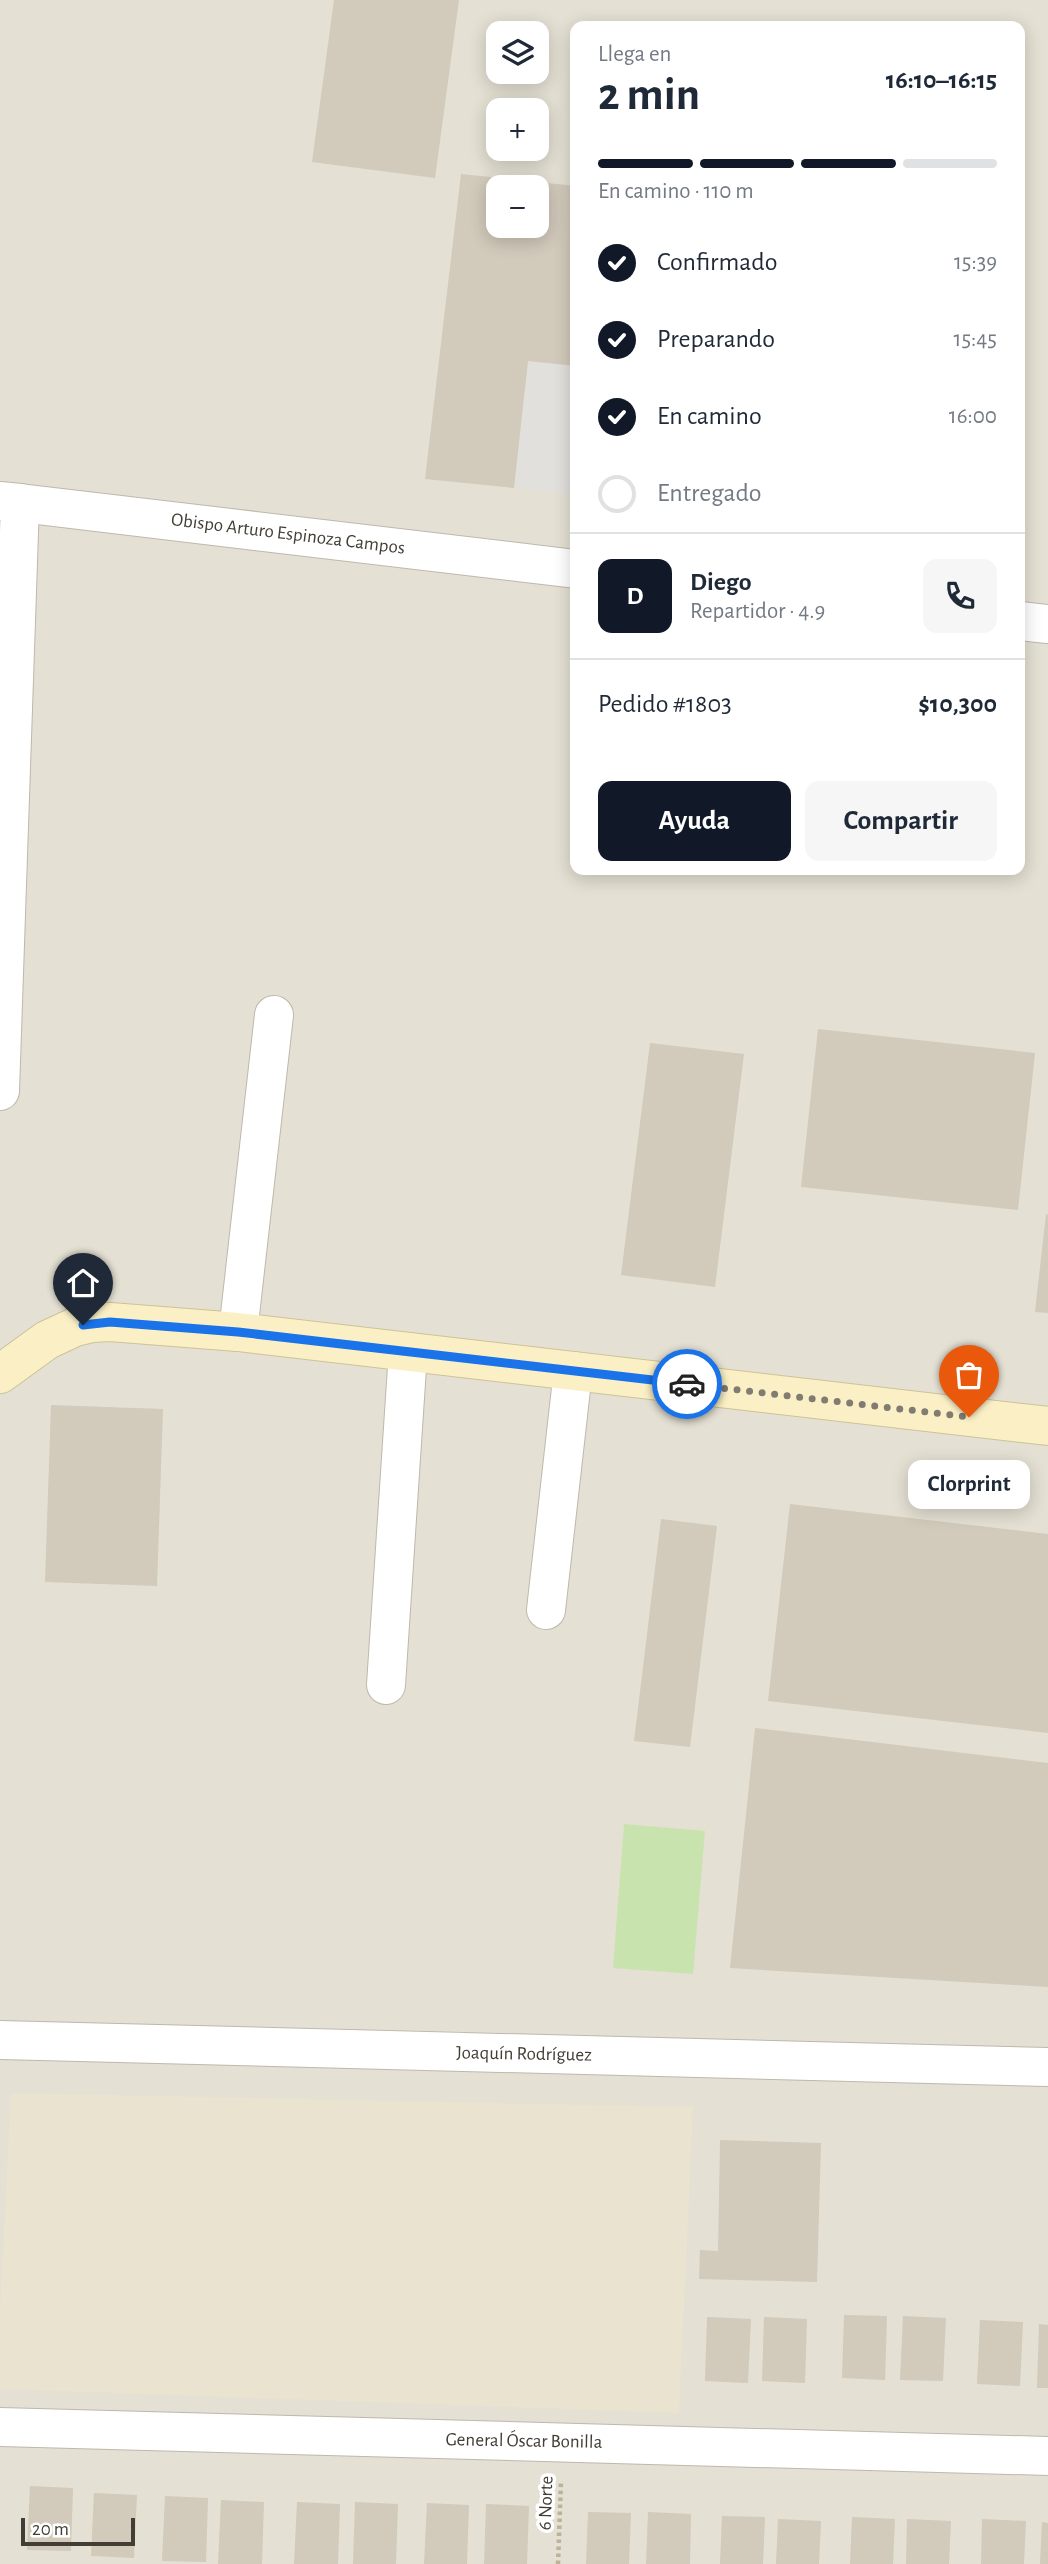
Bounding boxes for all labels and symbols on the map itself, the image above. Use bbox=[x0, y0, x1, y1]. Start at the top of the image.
street label: Obispo Arturo Espinoza Campos bbox=[170, 510, 406, 558]
pin bbox=[53, 1253, 113, 1325]
pin bbox=[939, 1345, 999, 1417]
courier bbox=[652, 1349, 722, 1419]
callout: Clorprint bbox=[908, 1459, 1030, 1508]
street label: Joaquín Rodríguez bbox=[456, 2043, 592, 2065]
street label: General Óscar Bonilla bbox=[445, 2428, 603, 2452]
street label: 6 Norte bbox=[536, 2475, 556, 2531]
scale bar bbox=[21, 2515, 135, 2547]

